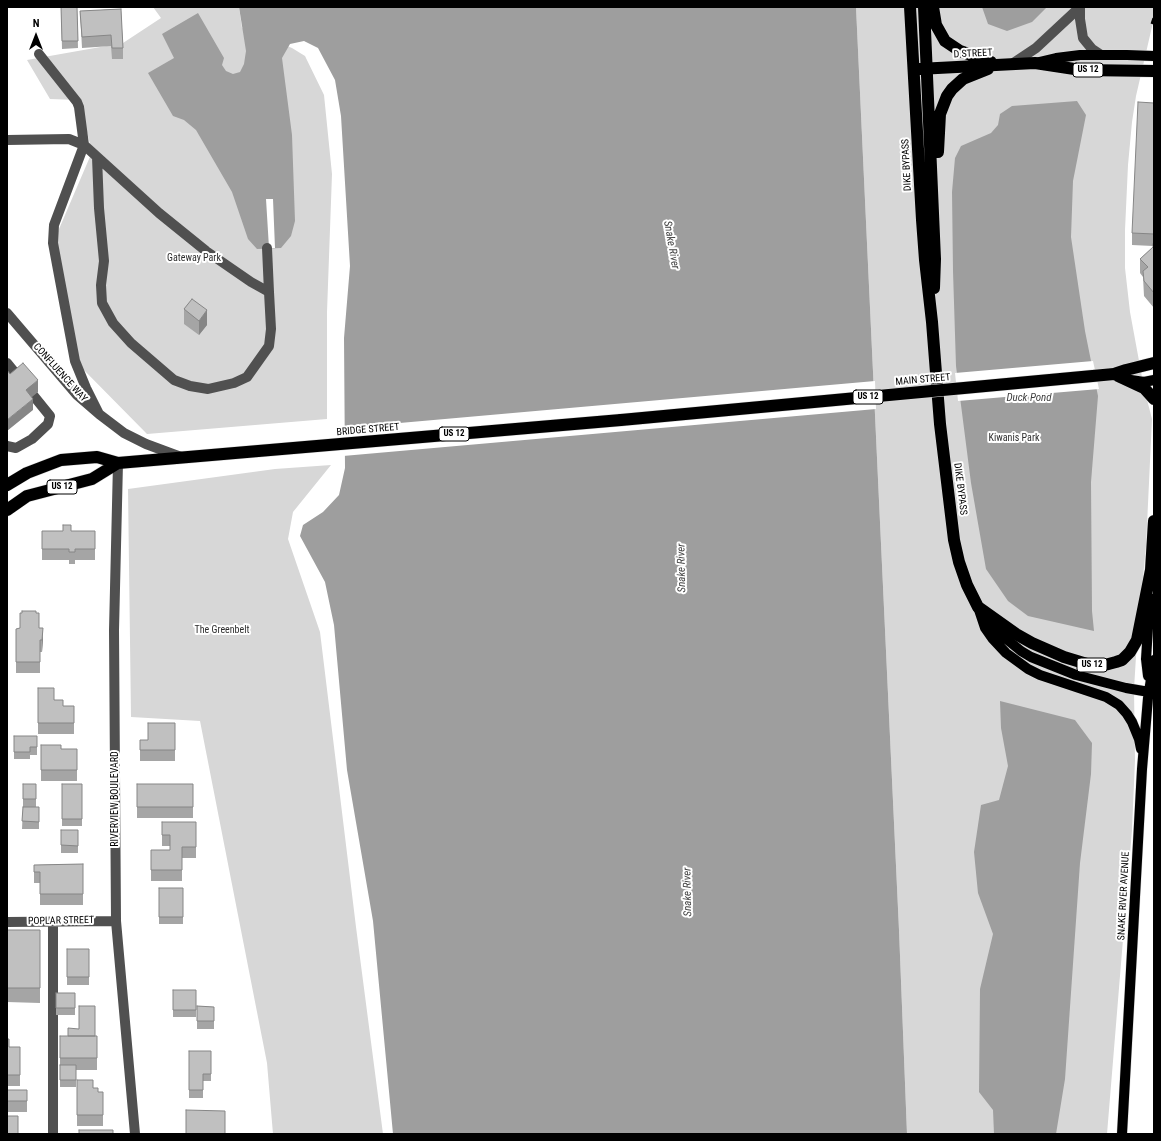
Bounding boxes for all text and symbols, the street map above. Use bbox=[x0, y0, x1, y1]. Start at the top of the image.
north arrow bbox=[16, 16, 56, 56]
text: N bbox=[33, 17, 39, 30]
street label: D STREET bbox=[953, 47, 993, 61]
road number: US 12 bbox=[1073, 63, 1103, 77]
street label: DIKE BYPASS bbox=[900, 139, 914, 191]
water label: Snake River bbox=[660, 220, 682, 270]
park label: Gateway Park bbox=[167, 252, 221, 264]
street label: CONFLUENCE WAY bbox=[30, 341, 90, 405]
street label: MAIN STREET bbox=[895, 372, 951, 388]
road number: US 12 bbox=[853, 390, 883, 404]
water label: Duck Pond bbox=[1006, 391, 1052, 405]
street label: BRIDGE STREET bbox=[336, 421, 400, 439]
road number: US 12 bbox=[439, 427, 469, 441]
park label: Kiwanis Park bbox=[989, 432, 1039, 444]
street label: DIKE BYPASS bbox=[951, 462, 969, 516]
road number: US 12 bbox=[47, 480, 77, 494]
water label: Snake River bbox=[675, 543, 689, 593]
park label: The Greenbelt bbox=[195, 624, 249, 636]
road number: US 12 bbox=[1077, 658, 1107, 672]
street label: RIVERVIEW BOULEVARD bbox=[109, 751, 121, 847]
street label: SNAKE RIVER AVENUE bbox=[1116, 851, 1132, 941]
water label: Snake River bbox=[681, 867, 695, 917]
street label: POPLAR STREET bbox=[28, 914, 94, 928]

